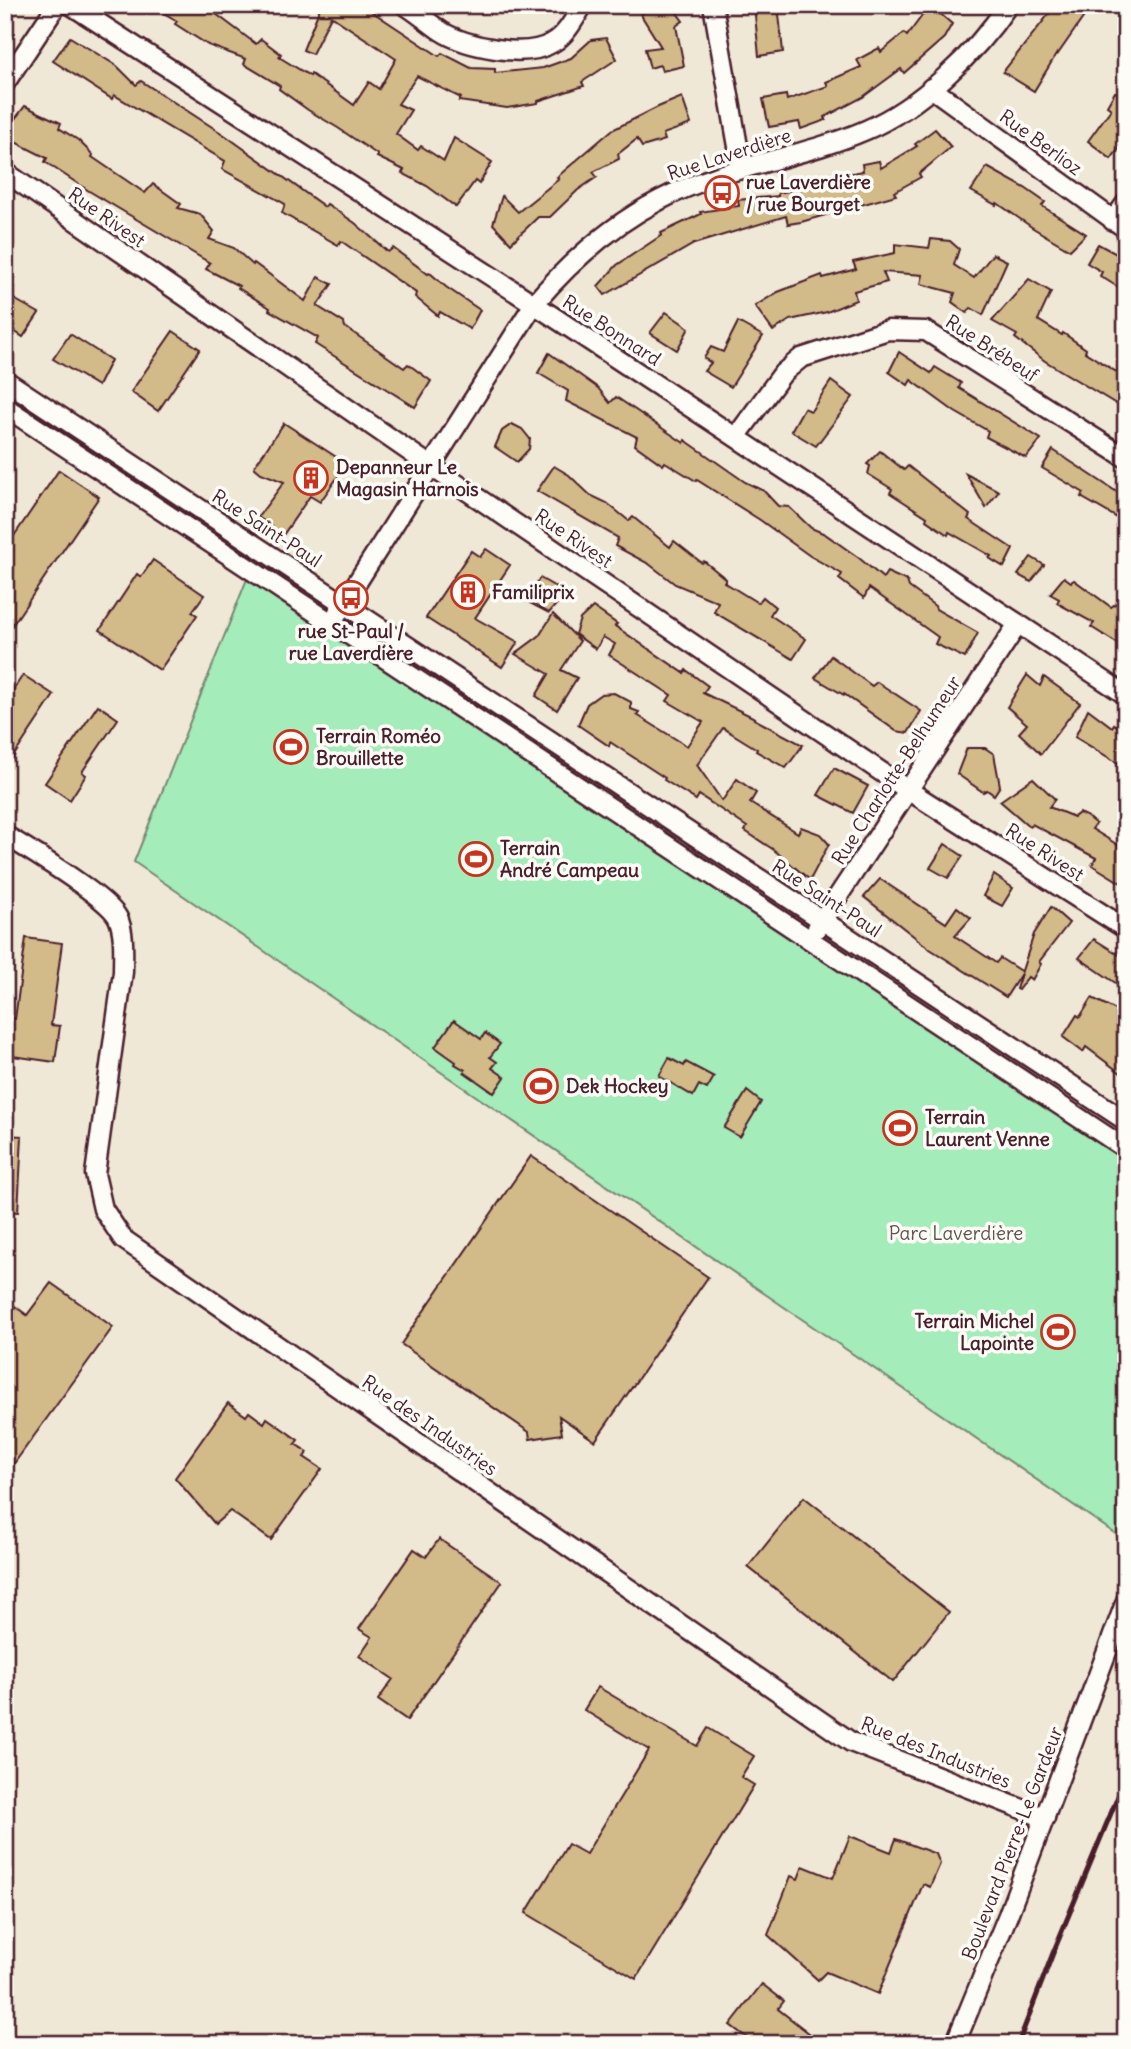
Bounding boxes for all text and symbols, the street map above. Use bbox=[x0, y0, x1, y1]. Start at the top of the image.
street label: Rue Berlioz bbox=[995, 104, 1087, 180]
street label: Rue Laverdière bbox=[664, 123, 794, 185]
place label: rue Laverdière / rue Bourget bbox=[746, 170, 871, 216]
bus stop icon: rue Laverdière / rue Bourget bbox=[703, 174, 741, 212]
street label: Rue Rivest bbox=[64, 182, 150, 252]
street label: Rue Bonnard bbox=[558, 289, 666, 371]
street label: Rue Brébeuf bbox=[941, 309, 1043, 387]
place label: Depanneur Le Magasin Harnois bbox=[336, 455, 479, 501]
building icon: Depanneur Le Magasin Harnois bbox=[292, 459, 330, 497]
street label: Rue Saint-Paul bbox=[208, 484, 326, 572]
street label: Rue Rivest bbox=[531, 503, 617, 573]
building icon: Familiprix bbox=[449, 573, 487, 611]
bus stop icon: rue St-Paul / rue Laverdière bbox=[332, 579, 370, 617]
place label: Familiprix bbox=[492, 580, 575, 604]
place label: rue St-Paul / rue Laverdière bbox=[289, 619, 413, 665]
street label: Rue Charlotte-Belhumeur bbox=[826, 671, 966, 869]
place label: Terrain Roméo Brouillette bbox=[316, 724, 441, 770]
sports icon: Terrain Roméo Brouillette bbox=[272, 728, 310, 766]
street label: Rue Rivest bbox=[1001, 818, 1089, 886]
place label: Terrain André Campeau bbox=[500, 836, 639, 882]
sports icon: Terrain André Campeau bbox=[457, 840, 495, 878]
street label: Rue Saint-Paul bbox=[768, 854, 886, 942]
sports icon: Dek Hockey bbox=[522, 1067, 560, 1105]
place label: Dek Hockey bbox=[566, 1074, 669, 1098]
place label: Terrain Laurent Venne bbox=[925, 1105, 1050, 1151]
sports icon: Terrain Laurent Venne bbox=[881, 1109, 919, 1147]
park label: Parc Laverdière bbox=[889, 1221, 1023, 1245]
place label: Terrain Michel Lapointe bbox=[915, 1309, 1034, 1355]
sports icon: Terrain Michel Lapointe bbox=[1039, 1313, 1077, 1351]
street label: Rue des Industries bbox=[358, 1369, 502, 1481]
street label: Rue des Industries bbox=[858, 1711, 1014, 1793]
street label: Boulevard Pierre-Le Gardeur bbox=[956, 1723, 1068, 1963]

